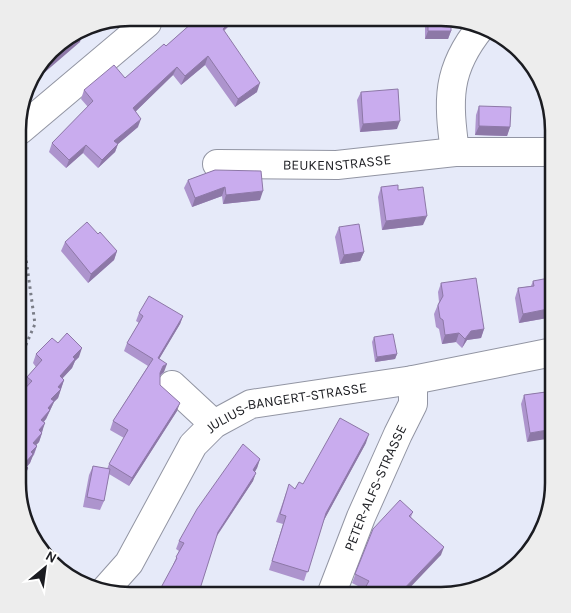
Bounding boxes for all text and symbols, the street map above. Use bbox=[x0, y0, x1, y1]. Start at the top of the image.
street label: BEUKENSTRASSE bbox=[283, 151, 392, 174]
street label: JULIUS-BANGERT-STRASSE bbox=[201, 378, 368, 437]
street label: PETER-ALFS-STRASSE bbox=[340, 422, 410, 553]
north arrow bbox=[20, 543, 70, 593]
text: N bbox=[43, 547, 60, 567]

